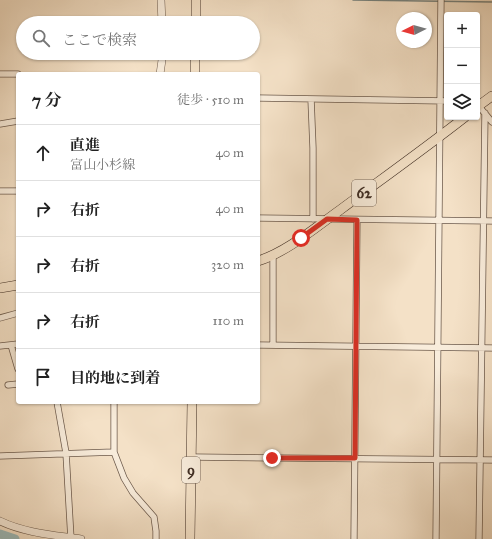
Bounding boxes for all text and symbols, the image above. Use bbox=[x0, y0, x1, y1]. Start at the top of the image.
north arrow bbox=[396, 12, 432, 48]
map controls bbox=[444, 12, 480, 120]
button: + bbox=[444, 12, 480, 48]
search box bbox=[16, 16, 260, 60]
icon: search bbox=[30, 27, 52, 49]
text: ここで検索 bbox=[62, 31, 137, 49]
button: − bbox=[444, 48, 480, 84]
button: layers bbox=[444, 84, 480, 120]
text: 7 分 bbox=[32, 90, 62, 111]
text: 徒歩 · 510 m bbox=[177, 92, 244, 108]
text: 直進 bbox=[70, 136, 100, 154]
icon: ahead bbox=[32, 142, 54, 164]
text: 40 m bbox=[215, 145, 244, 161]
text: 富山小杉線 bbox=[70, 157, 135, 173]
road number: 62 bbox=[352, 180, 376, 206]
icon: right bbox=[32, 198, 54, 220]
text: 右折 bbox=[70, 201, 100, 219]
text: 40 m bbox=[215, 201, 244, 217]
route start bbox=[292, 229, 310, 247]
icon: right bbox=[32, 254, 54, 276]
text: 右折 bbox=[70, 257, 100, 275]
text: 320 m bbox=[211, 257, 244, 273]
icon: right bbox=[32, 310, 54, 332]
text: 右折 bbox=[70, 313, 100, 331]
text: 110 m bbox=[212, 313, 244, 329]
icon: arrive bbox=[32, 366, 54, 388]
text: 目的地に到着 bbox=[70, 369, 160, 387]
route end bbox=[263, 449, 281, 467]
road number: 9 bbox=[182, 457, 200, 483]

